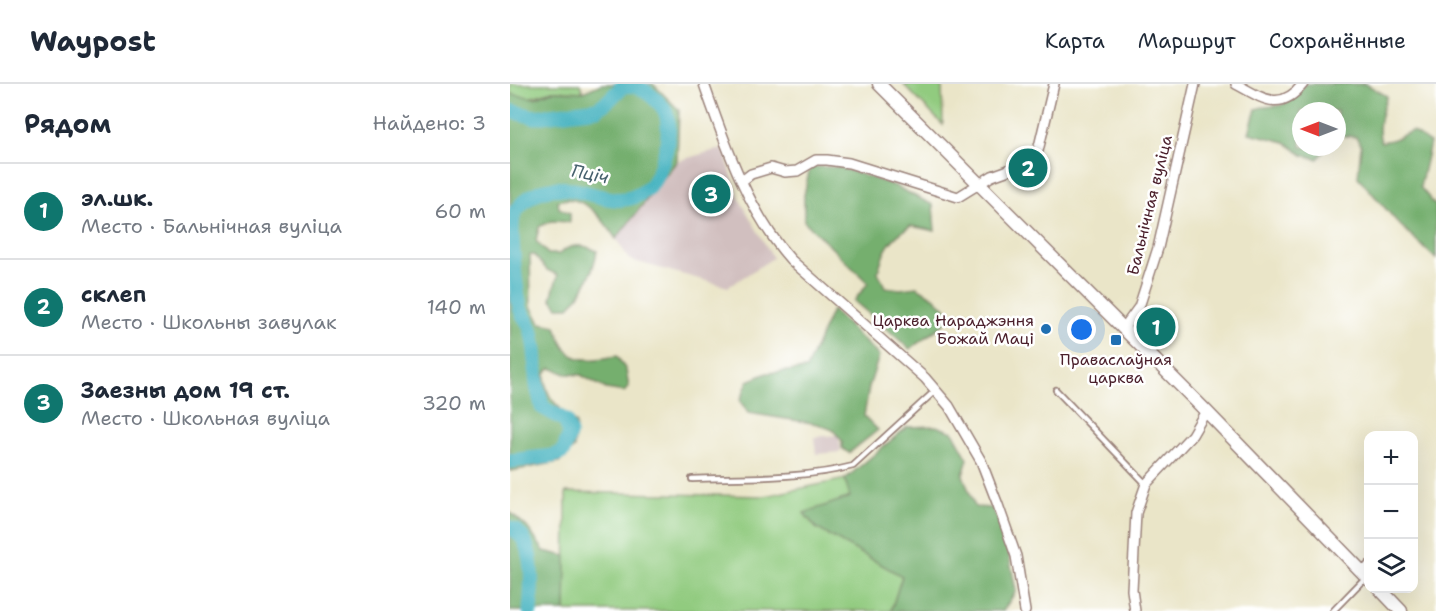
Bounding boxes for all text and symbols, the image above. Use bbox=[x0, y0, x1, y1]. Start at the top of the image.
text: Waypost bbox=[30, 22, 156, 60]
text: Карта bbox=[1045, 27, 1105, 55]
text: Маршрут bbox=[1138, 27, 1236, 55]
text: Сохранённые bbox=[1269, 27, 1406, 55]
north arrow bbox=[1292, 102, 1346, 156]
text: Рядом bbox=[24, 106, 111, 141]
text: Найдено: 3 bbox=[373, 110, 486, 136]
street label: Бальнічная вуліца bbox=[1122, 133, 1177, 277]
pin: 2 bbox=[1008, 146, 1048, 190]
water label: Пціч bbox=[569, 159, 611, 189]
pin: 3 bbox=[692, 172, 730, 216]
text: эл.шк. bbox=[81, 184, 153, 213]
text: 1 bbox=[39, 198, 48, 224]
text: 60 m bbox=[434, 198, 486, 224]
text: Место · Бальнічная вуліца bbox=[81, 213, 342, 239]
text: склеп bbox=[81, 280, 146, 309]
text: 2 bbox=[37, 294, 51, 320]
text: 140 m bbox=[427, 294, 486, 320]
pin: 1 bbox=[1136, 304, 1176, 350]
text: Место · Школьны завулак bbox=[81, 309, 337, 335]
place label: Царква Нараджэння Божай Маці bbox=[872, 310, 1034, 349]
your location bbox=[1067, 315, 1096, 344]
marker: Царква Нараджэння Божай Маці bbox=[1039, 322, 1053, 336]
marker: Праваслаўная царква bbox=[1109, 333, 1123, 347]
place label: Праваслаўная царква bbox=[1060, 349, 1172, 388]
text: Заезны дом 19 ст. bbox=[81, 376, 290, 405]
text: 3 bbox=[37, 390, 51, 416]
text: 320 m bbox=[422, 390, 486, 416]
text: Место · Школьная вуліца bbox=[81, 405, 330, 431]
map controls bbox=[1364, 431, 1418, 593]
button: + bbox=[1364, 431, 1418, 485]
button: − bbox=[1364, 485, 1418, 539]
button: layers bbox=[1364, 539, 1418, 593]

